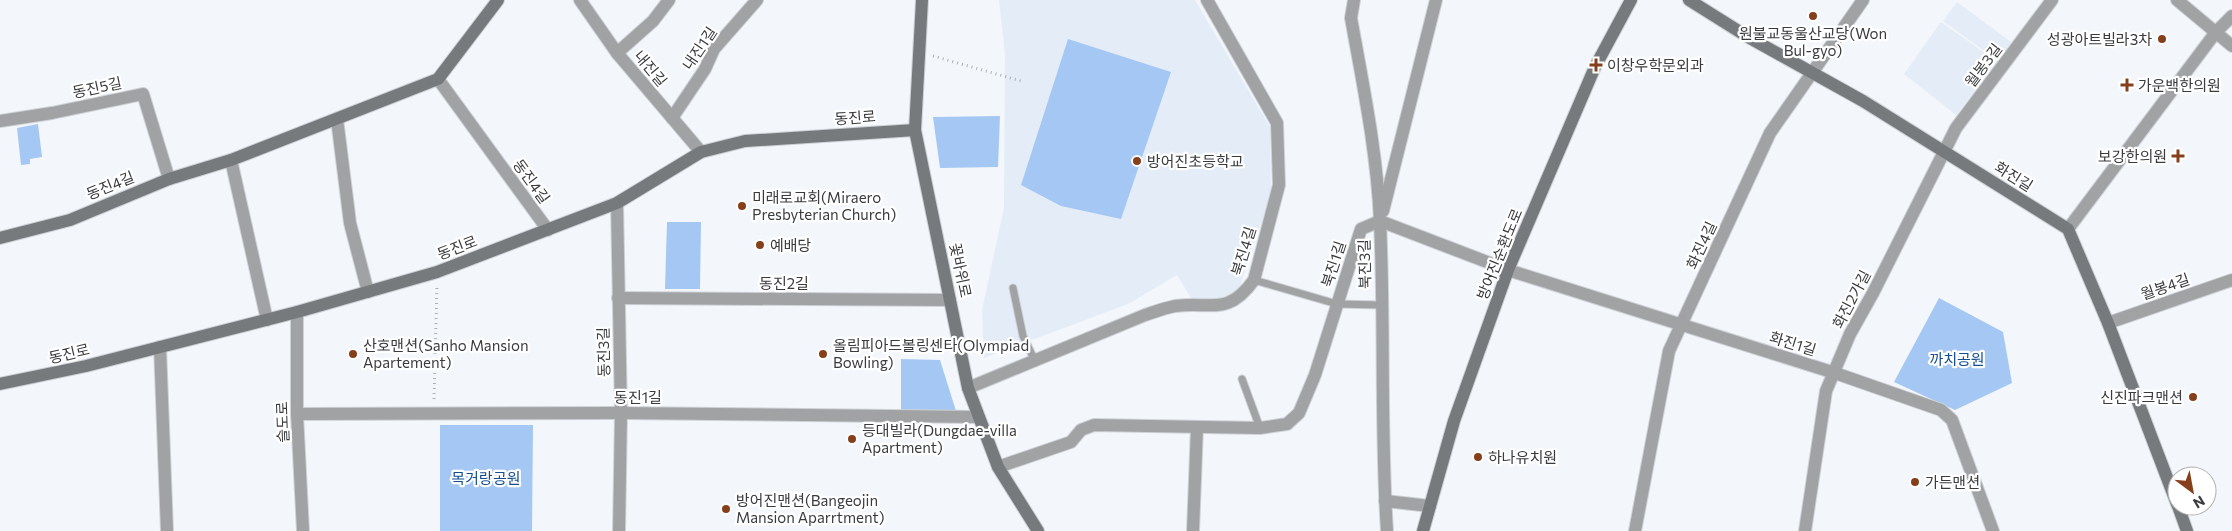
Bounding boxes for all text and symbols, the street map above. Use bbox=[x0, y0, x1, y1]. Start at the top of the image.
marker: 원불교동울산교당(Won Bul-gyo) bbox=[1807, 10, 1819, 22]
street label: 내진1길 bbox=[678, 23, 720, 73]
place label: 원불교동울산교당(Won Bul-gyo) bbox=[1739, 24, 1887, 59]
place label: 성광아트빌라3차 bbox=[2047, 30, 2152, 48]
marker: 성광아트빌라3차 bbox=[2156, 33, 2168, 45]
street label: 월봉3길 bbox=[1961, 40, 2005, 90]
street label: 내진길 bbox=[631, 46, 671, 90]
place label: 이창우학문외과 bbox=[1607, 56, 1704, 74]
marker: 이창우학문외과 bbox=[1589, 58, 1603, 72]
street label: 동진5길 bbox=[71, 73, 123, 101]
place label: 가운백한의원 bbox=[2138, 76, 2221, 94]
marker: 가운백한의원 bbox=[2120, 78, 2134, 92]
street label: 동진로 bbox=[834, 107, 876, 127]
place label: 보강한의원 bbox=[2098, 147, 2167, 165]
marker: 보강한의원 bbox=[2171, 149, 2185, 163]
place label: 방어진초등학교 bbox=[1147, 152, 1244, 170]
street label: 동진4길 bbox=[510, 155, 554, 207]
marker: 방어진초등학교 bbox=[1131, 155, 1143, 167]
street label: 화진길 bbox=[1992, 157, 2036, 195]
street label: 동진4길 bbox=[83, 167, 137, 203]
place label: 미래로교회(Miraero Presbyterian Church) bbox=[752, 188, 896, 223]
marker: 미래로교회(Miraero Presbyterian Church) bbox=[736, 200, 748, 212]
street label: 방어진순환도로 bbox=[1473, 206, 1525, 302]
street label: 화진4길 bbox=[1682, 218, 1720, 272]
street label: 북진4길 bbox=[1227, 224, 1259, 278]
street label: 동진로 bbox=[434, 231, 480, 263]
place label: 예배당 bbox=[770, 236, 812, 254]
street label: 북진1길 bbox=[1317, 238, 1349, 290]
marker: 예배당 bbox=[754, 239, 766, 251]
street label: 북진3길 bbox=[1355, 239, 1373, 289]
street label: 꽃바위로 bbox=[946, 241, 976, 299]
street label: 화진2가길 bbox=[1828, 267, 1874, 331]
street label: 월봉4길 bbox=[2138, 269, 2192, 303]
street label: 동진2길 bbox=[759, 274, 809, 292]
street label: 동진3길 bbox=[594, 327, 612, 377]
street label: 화진1길 bbox=[1767, 327, 1819, 359]
place label: 산호맨션(Sanho Mansion Apartement) bbox=[363, 336, 529, 371]
place label: 올림피아드볼링센타(Olympiad Bowling) bbox=[833, 336, 1029, 371]
street label: 동진로 bbox=[47, 340, 91, 366]
marker: 산호맨션(Sanho Mansion Apartement) bbox=[347, 348, 359, 360]
marker: 올림피아드볼링센타(Olympiad Bowling) bbox=[817, 348, 829, 360]
park label: 까치공원 bbox=[1929, 350, 1985, 368]
street label: 동진1길 bbox=[614, 388, 662, 406]
place label: 신진파크맨션 bbox=[2100, 388, 2183, 406]
marker: 신진파크맨션 bbox=[2187, 391, 2199, 403]
street label: 슬도로 bbox=[272, 401, 292, 443]
place label: 등대빌라(Dungdae-villa Apartment) bbox=[862, 421, 1017, 456]
marker: 등대빌라(Dungdae-villa Apartment) bbox=[846, 433, 858, 445]
place label: 하나유치원 bbox=[1488, 448, 1557, 466]
marker: 하나유치원 bbox=[1472, 451, 1484, 463]
north arrow bbox=[2167, 466, 2217, 516]
park label: 목거랑공원 bbox=[451, 469, 521, 487]
place label: 가든맨션 bbox=[1925, 473, 1980, 491]
marker: 가든맨션 bbox=[1909, 476, 1921, 488]
place label: 방어진맨션(Bangeojin Mansion Aparrtment) bbox=[736, 491, 884, 526]
text: N bbox=[2190, 492, 2208, 512]
marker: 방어진맨션(Bangeojin Mansion Aparrtment) bbox=[720, 503, 732, 515]

